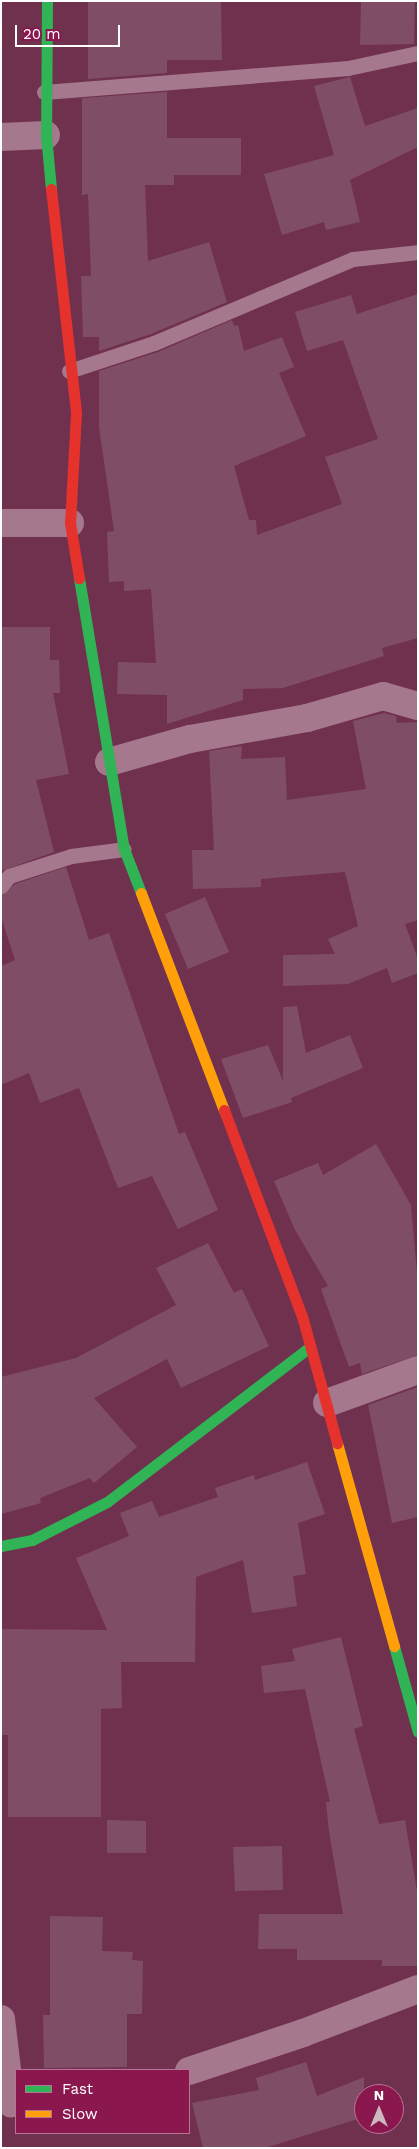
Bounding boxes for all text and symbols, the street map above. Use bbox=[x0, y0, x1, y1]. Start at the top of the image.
scale bar bbox=[18, 15, 122, 47]
text: 20 m bbox=[23, 25, 61, 43]
legend bbox=[15, 2069, 190, 2134]
text: Fast bbox=[62, 2080, 93, 2098]
north arrow bbox=[354, 2084, 404, 2134]
text: N bbox=[374, 2087, 384, 2103]
text: Slow bbox=[62, 2105, 98, 2123]

